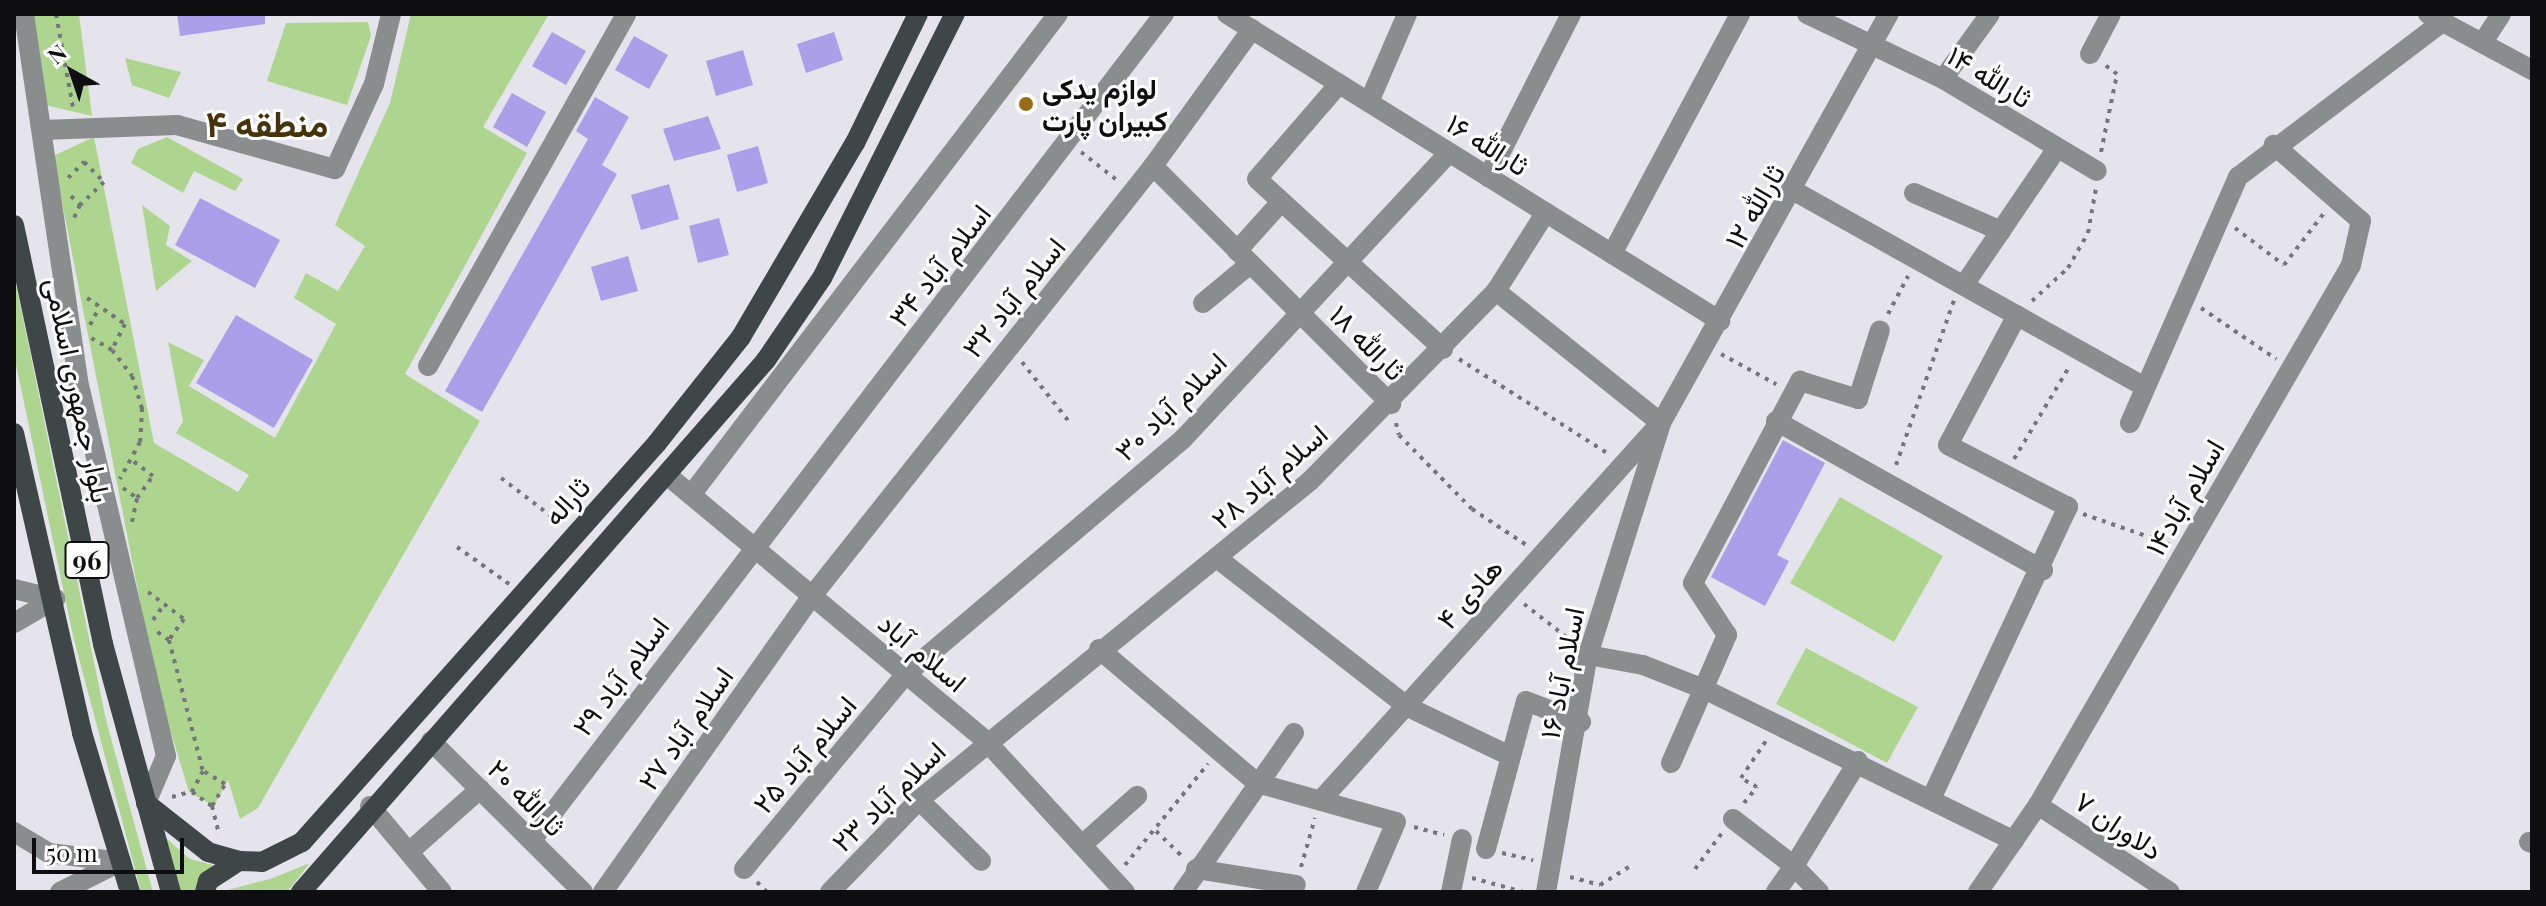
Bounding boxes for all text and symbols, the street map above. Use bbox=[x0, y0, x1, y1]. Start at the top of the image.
north arrow bbox=[32, 32, 112, 112]
text: N bbox=[41, 37, 72, 70]
street label: ثارالله ۱۴ bbox=[1942, 38, 2038, 114]
place label: لوازم یدکی کبیران پارت bbox=[1042, 71, 1168, 137]
marker: لوازم یدکی کبیران پارت bbox=[1017, 95, 1035, 113]
district label: منطقه ۴ bbox=[206, 101, 328, 145]
street label: ثارالله ۱۶ bbox=[1441, 106, 1535, 182]
street label: ثارالله ۱۲ bbox=[1717, 158, 1791, 254]
street label: اسلام آباد ۳۴ bbox=[881, 197, 997, 333]
street label: اسلام آباد ۳۲ bbox=[954, 230, 1072, 364]
street label: بلوار جمهوری اسلامی bbox=[39, 274, 119, 506]
street label: ثارالله ۱۸ bbox=[1323, 297, 1413, 387]
street label: اسلام آباد ۳۰ bbox=[1107, 345, 1233, 467]
street label: اسلام آباد ۲۸ bbox=[1204, 417, 1334, 535]
street label: اسلام آباد۱۴ bbox=[2137, 433, 2231, 561]
street label: ثاراله bbox=[536, 470, 596, 532]
road number: 96 bbox=[63, 538, 111, 582]
street label: هادی ۴ bbox=[1429, 551, 1509, 635]
street label: اسلام آباد ۱۶ bbox=[1532, 604, 1590, 742]
street label: اسلام آباد bbox=[872, 606, 974, 698]
street label: اسلام آباد ۲۹ bbox=[565, 610, 675, 742]
street label: اسلام آباد ۲۷ bbox=[630, 660, 740, 796]
street label: اسلام آباد ۲۵ bbox=[745, 689, 863, 819]
street label: اسلام آباد ۲۳ bbox=[824, 734, 952, 858]
street label: ثارالله ۲۰ bbox=[482, 752, 572, 842]
street label: دلاوران ۷ bbox=[2069, 784, 2169, 866]
scale bar bbox=[36, 822, 188, 872]
text: 50 m bbox=[46, 836, 98, 868]

